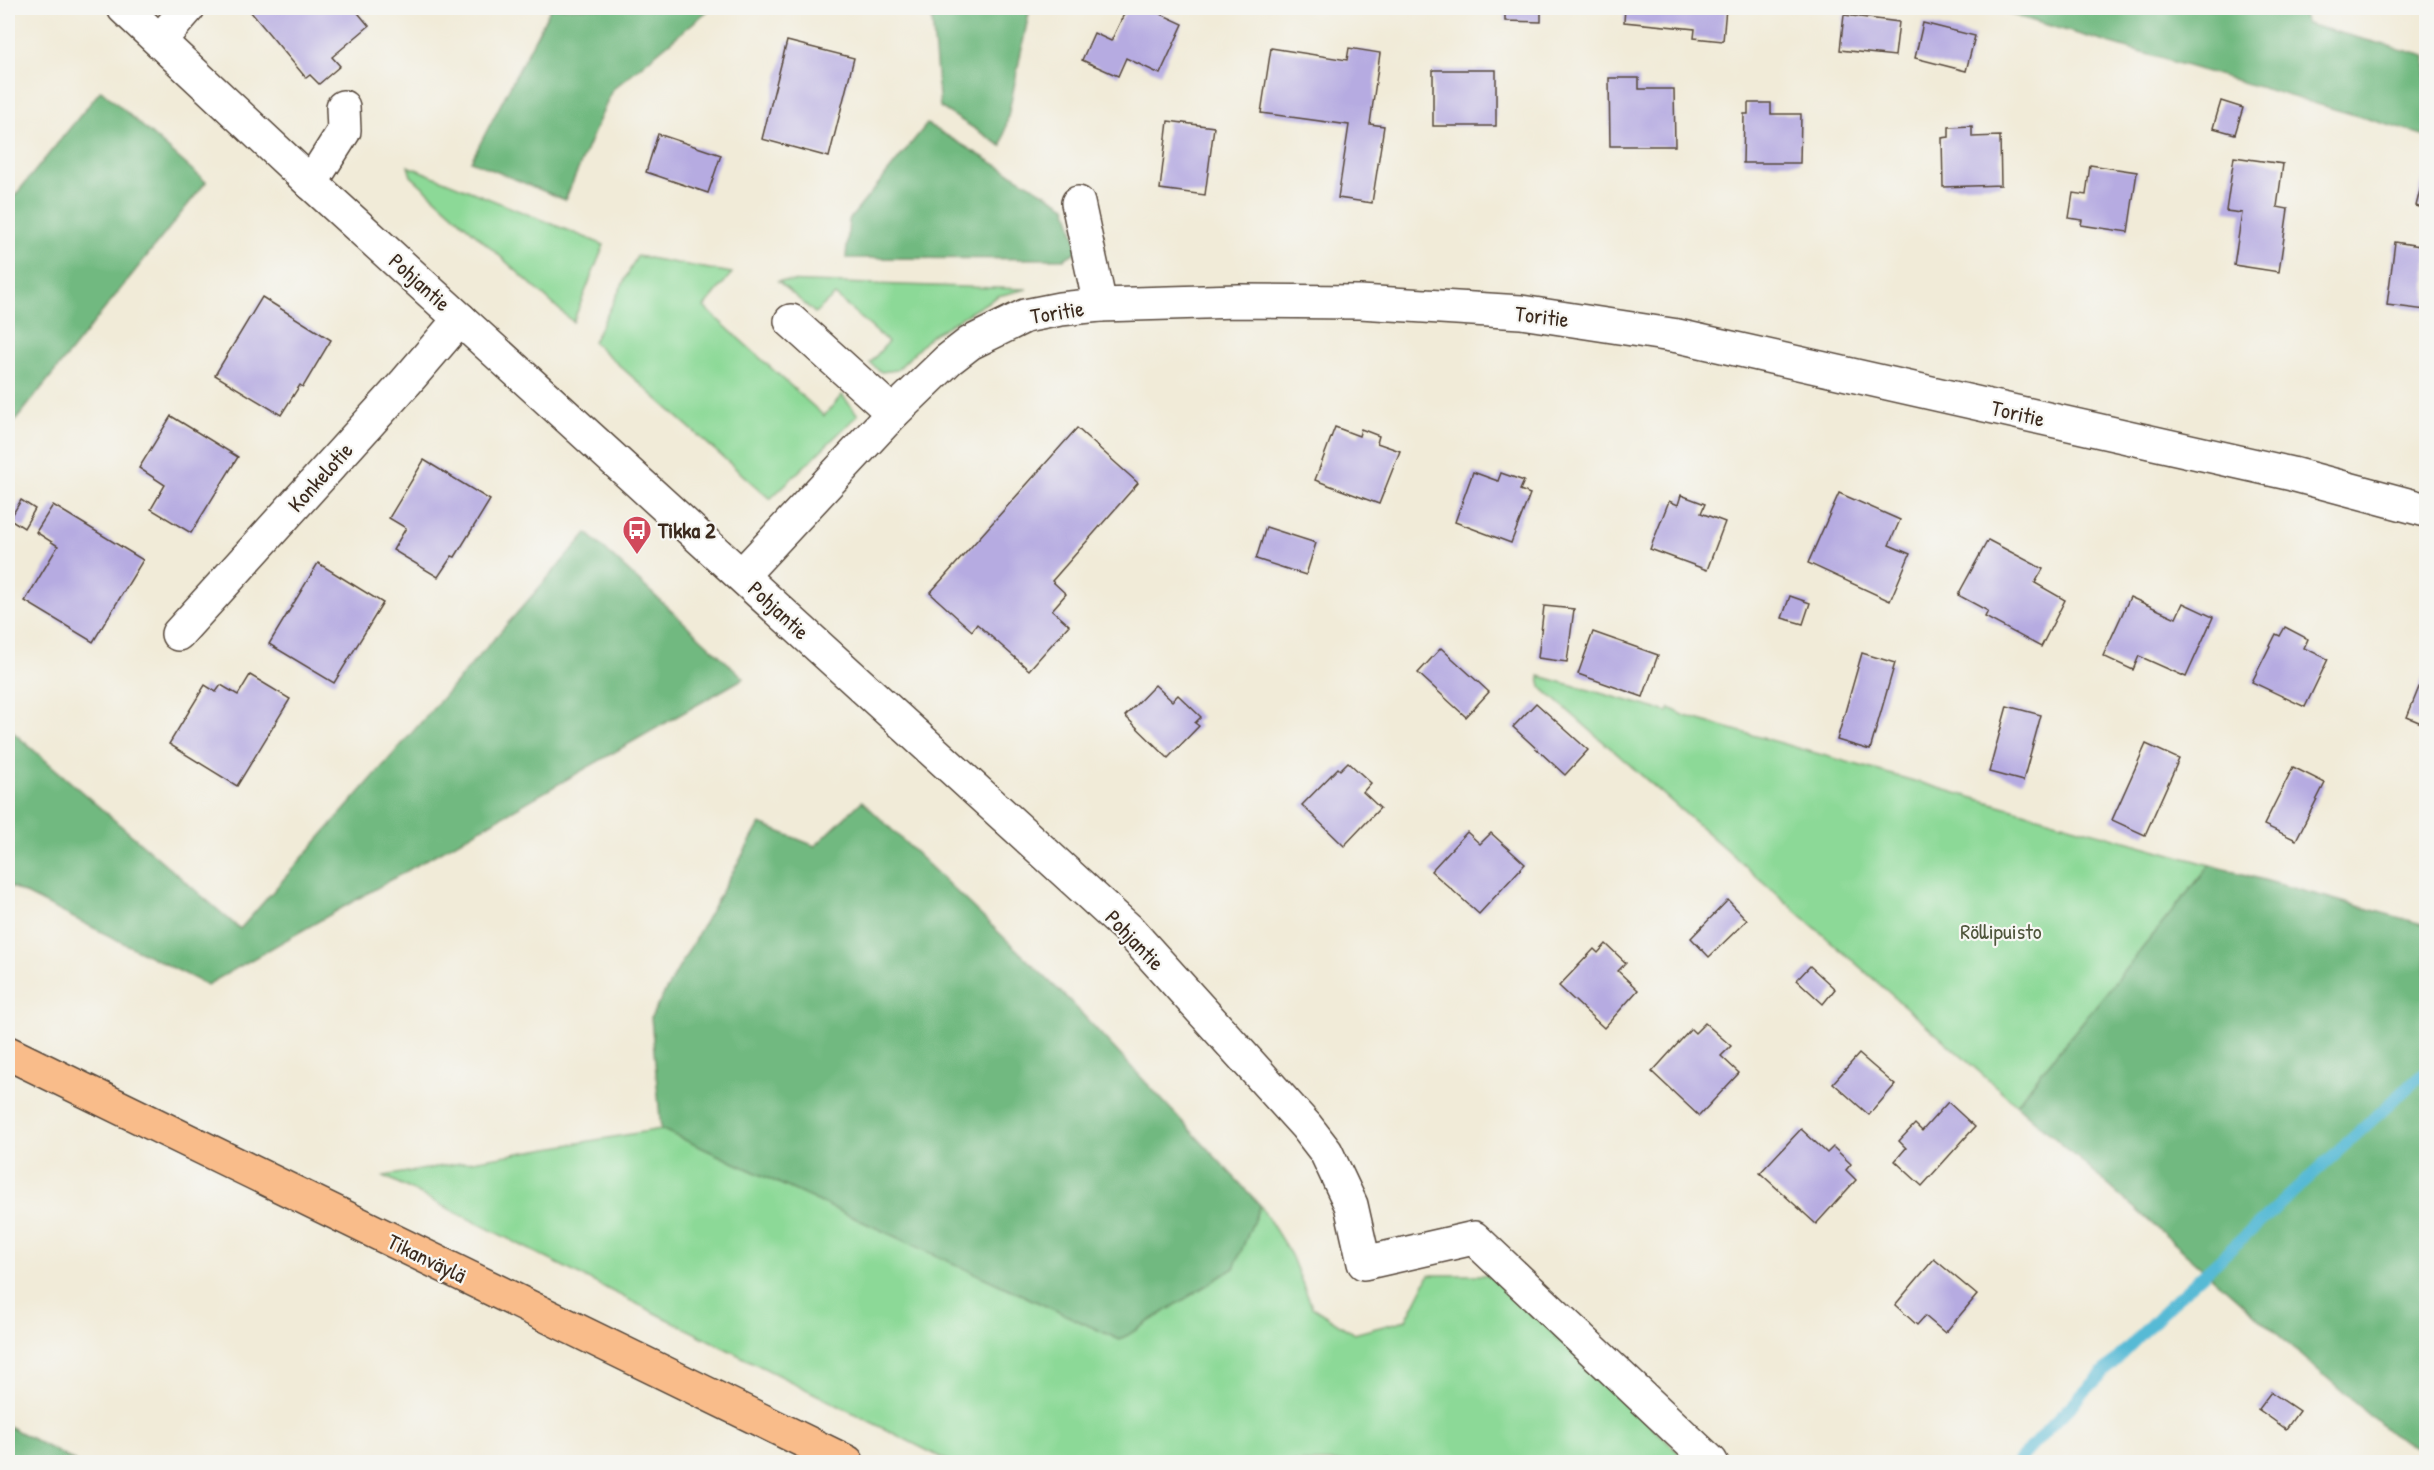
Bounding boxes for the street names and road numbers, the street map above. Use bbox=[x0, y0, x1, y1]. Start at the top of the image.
street label: Pohjantie bbox=[383, 246, 458, 318]
street label: Toritie bbox=[1028, 293, 1086, 331]
street label: Toritie bbox=[1513, 298, 1571, 334]
street label: Toritie bbox=[1988, 392, 2048, 434]
street label: Konkelotie bbox=[281, 436, 359, 518]
street label: Pohjantie bbox=[742, 574, 816, 646]
street label: Pohjantie bbox=[1099, 903, 1172, 977]
street label: Tikanväylä bbox=[383, 1226, 472, 1290]

